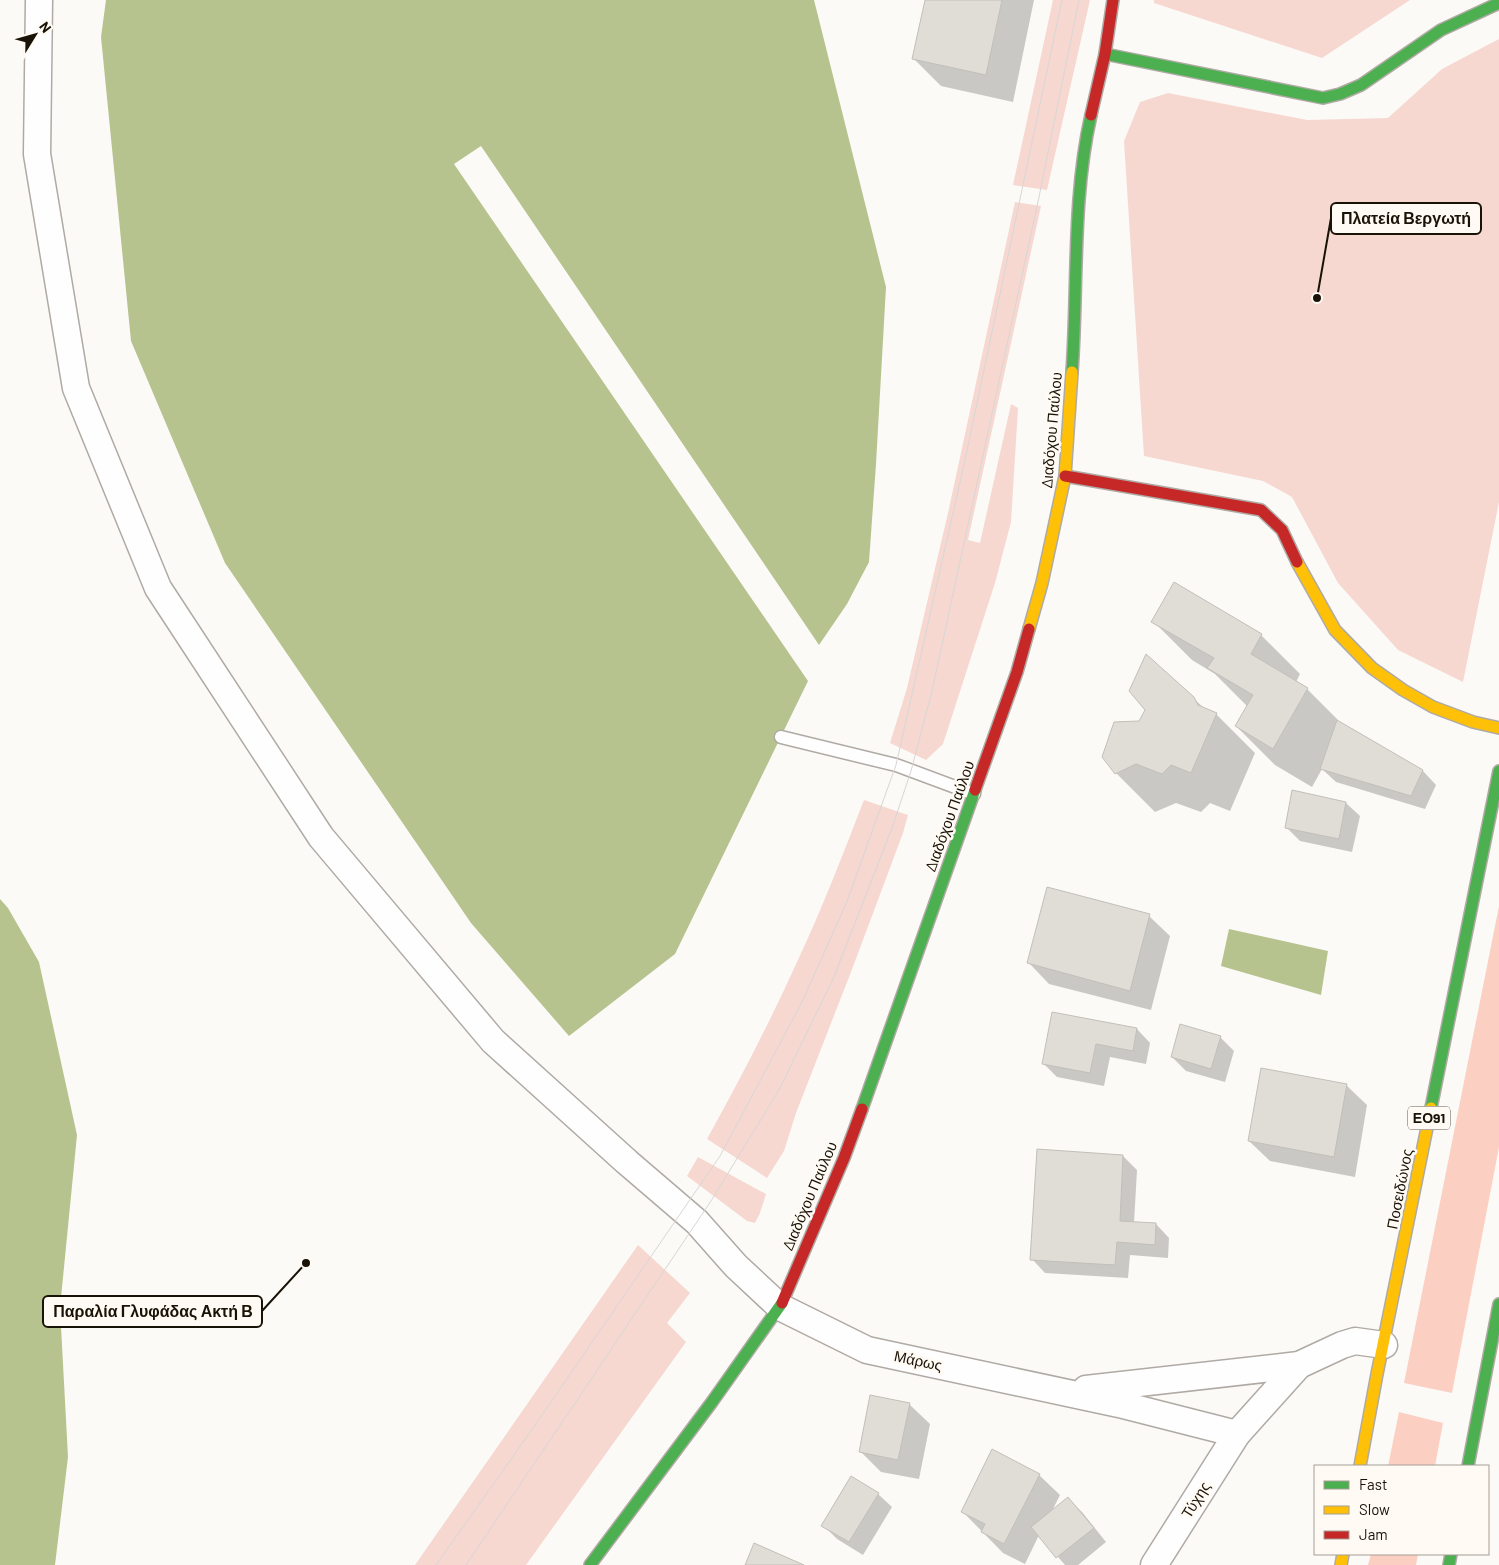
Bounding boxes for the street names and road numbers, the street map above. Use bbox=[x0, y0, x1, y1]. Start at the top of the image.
street label: Διαδόχου Παύλου bbox=[1037, 371, 1065, 489]
street label: Διαδόχου Παύλου bbox=[921, 758, 977, 873]
road number: ΕΟ91 bbox=[1408, 1106, 1450, 1130]
street label: Διαδόχου Παύλου bbox=[778, 1139, 840, 1253]
street label: Ποσειδώνος bbox=[1382, 1147, 1416, 1231]
street label: Μάρως bbox=[893, 1346, 944, 1374]
street label: Τύχης bbox=[1177, 1478, 1213, 1521]

